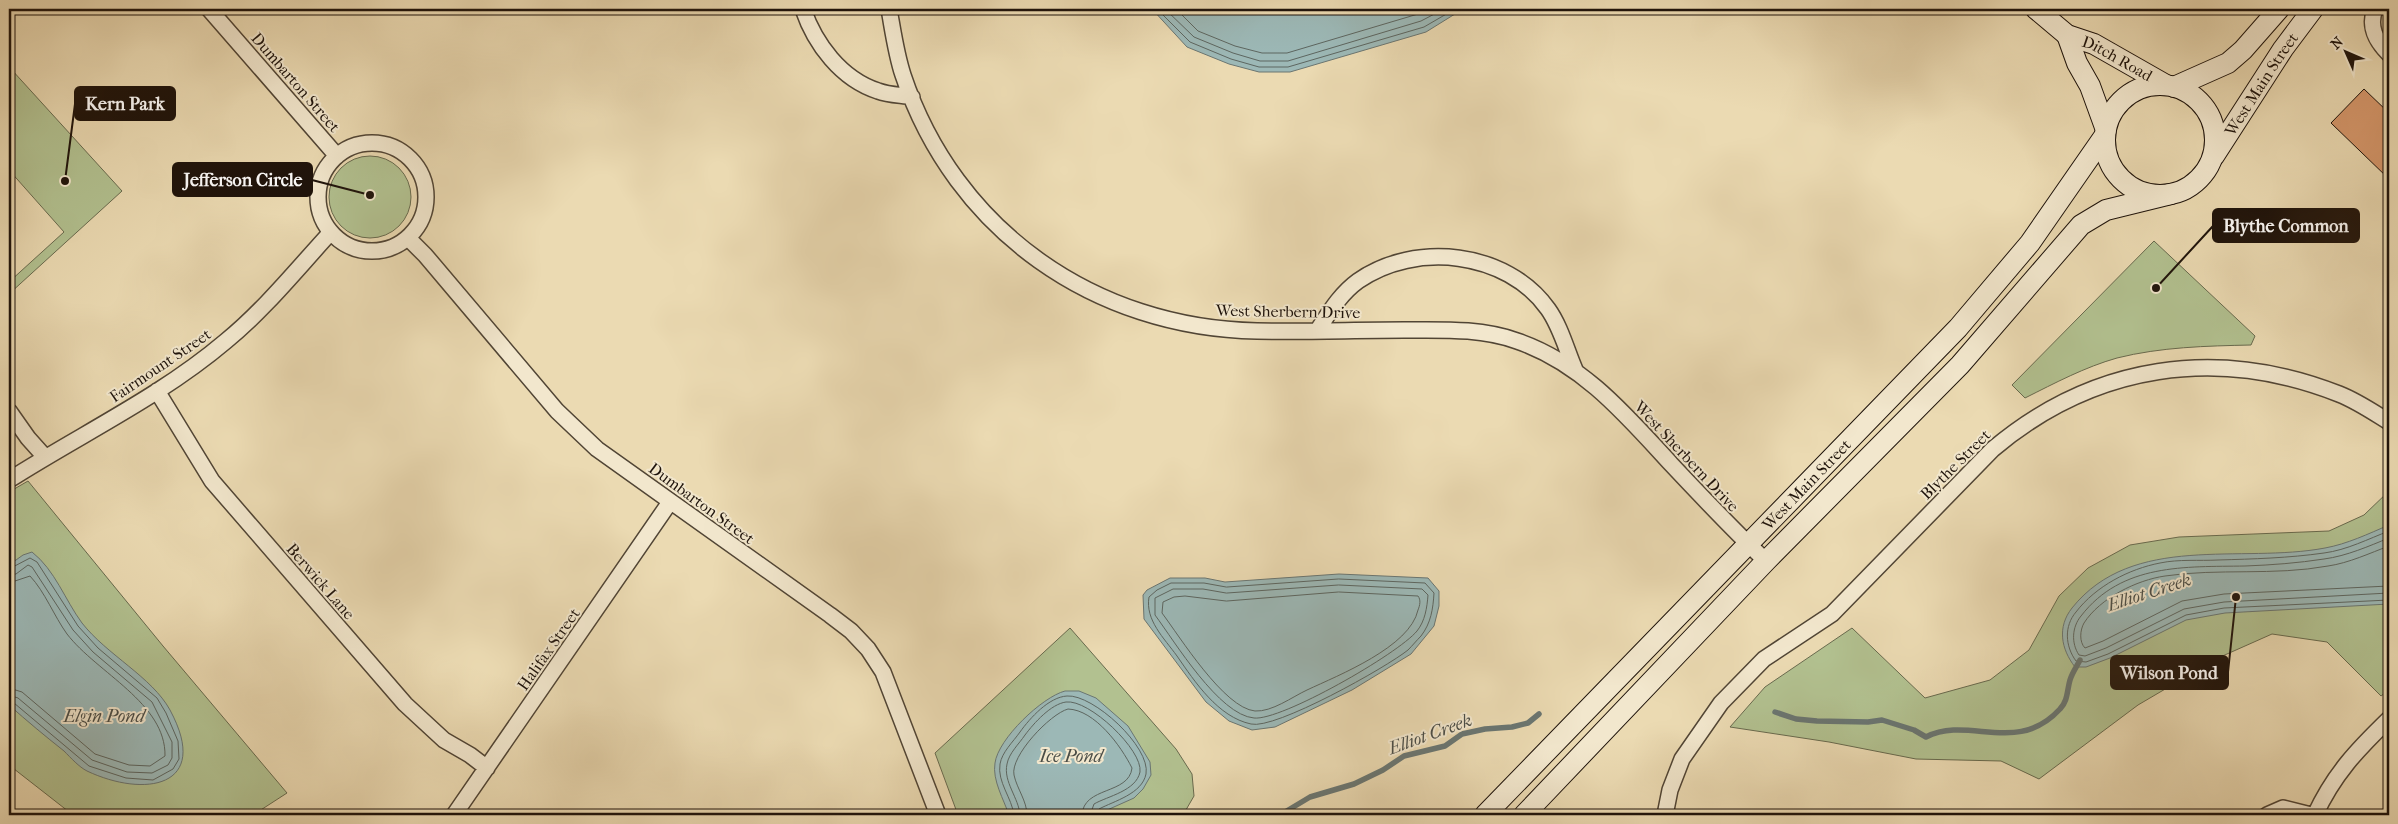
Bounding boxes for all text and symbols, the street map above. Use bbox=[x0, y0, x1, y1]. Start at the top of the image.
north arrow bbox=[2320, 28, 2370, 78]
street label: Dumbarton Street bbox=[247, 29, 344, 136]
street label: West Main Street bbox=[2220, 29, 2302, 140]
street label: Ditch Road bbox=[2080, 32, 2156, 85]
text: N bbox=[2327, 33, 2347, 53]
callout: Kern Park bbox=[75, 87, 175, 120]
text: Kern Park bbox=[85, 94, 165, 115]
callout: Jefferson Circle bbox=[173, 163, 312, 196]
text: Jefferson Circle bbox=[182, 170, 303, 191]
callout: Blythe Common bbox=[2213, 209, 2359, 242]
text: Blythe Common bbox=[2223, 216, 2349, 237]
street label: West Sherbern Drive bbox=[1215, 301, 1360, 322]
street label: Fairmount Street bbox=[106, 324, 215, 406]
street label: West Sherbern Drive bbox=[1630, 396, 1743, 516]
street label: Blythe Street bbox=[1916, 425, 1995, 503]
street label: West Main Street bbox=[1757, 435, 1855, 535]
street label: Dumbarton Street bbox=[645, 459, 758, 548]
street label: Berwick Lane bbox=[282, 539, 359, 623]
water label: Elliot Creek bbox=[2104, 569, 2194, 616]
street label: Halifax Street bbox=[513, 604, 584, 694]
callout: Wilson Pond bbox=[2111, 656, 2228, 689]
text: Wilson Pond bbox=[2119, 663, 2219, 684]
water label: Elgin Pond bbox=[62, 706, 147, 727]
water label: Elliot Creek bbox=[1385, 710, 1475, 760]
water label: Ice Pond bbox=[1038, 746, 1106, 767]

